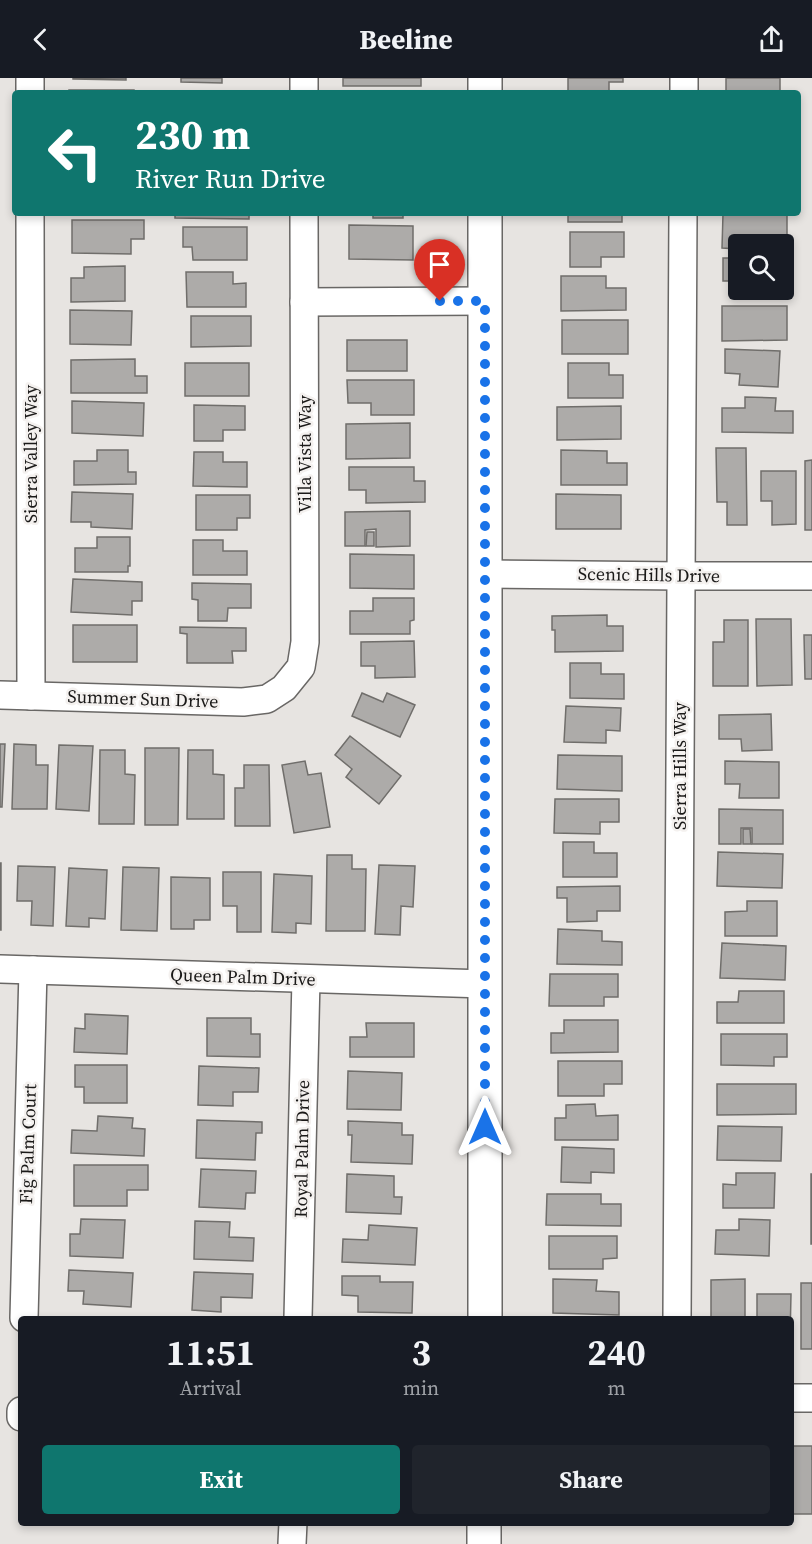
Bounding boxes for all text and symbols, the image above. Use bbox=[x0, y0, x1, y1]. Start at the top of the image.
text: Beeline bbox=[359, 21, 453, 58]
icon: back bbox=[24, 23, 57, 56]
icon: share bbox=[755, 23, 788, 56]
text: 230 m bbox=[135, 105, 250, 163]
icon: left bbox=[36, 114, 114, 192]
text: River Run Drive bbox=[135, 160, 326, 197]
map controls bbox=[728, 234, 794, 300]
button: search bbox=[728, 234, 794, 300]
pin bbox=[414, 239, 465, 301]
icon: arrive bbox=[423, 248, 456, 281]
street label: Sierra Valley Way bbox=[18, 384, 43, 523]
street label: Villa Vista Way bbox=[292, 394, 317, 513]
street label: Scenic Hills Drive bbox=[578, 561, 720, 588]
street label: Summer Sun Drive bbox=[67, 683, 219, 714]
street label: Sierra Hills Way bbox=[667, 701, 692, 830]
street label: Queen Palm Drive bbox=[170, 961, 316, 992]
street label: Royal Palm Drive bbox=[288, 1080, 315, 1218]
street label: Fig Palm Court bbox=[13, 1083, 42, 1204]
position arrow bbox=[453, 1095, 517, 1159]
text: 11:51 bbox=[166, 1328, 255, 1377]
text: 3 bbox=[411, 1328, 431, 1377]
text: 240 bbox=[587, 1328, 646, 1377]
text: Arrival bbox=[180, 1374, 241, 1402]
text: min bbox=[403, 1374, 439, 1402]
text: m bbox=[608, 1374, 626, 1402]
button: Exit bbox=[42, 1445, 400, 1514]
button: Share bbox=[412, 1445, 770, 1514]

